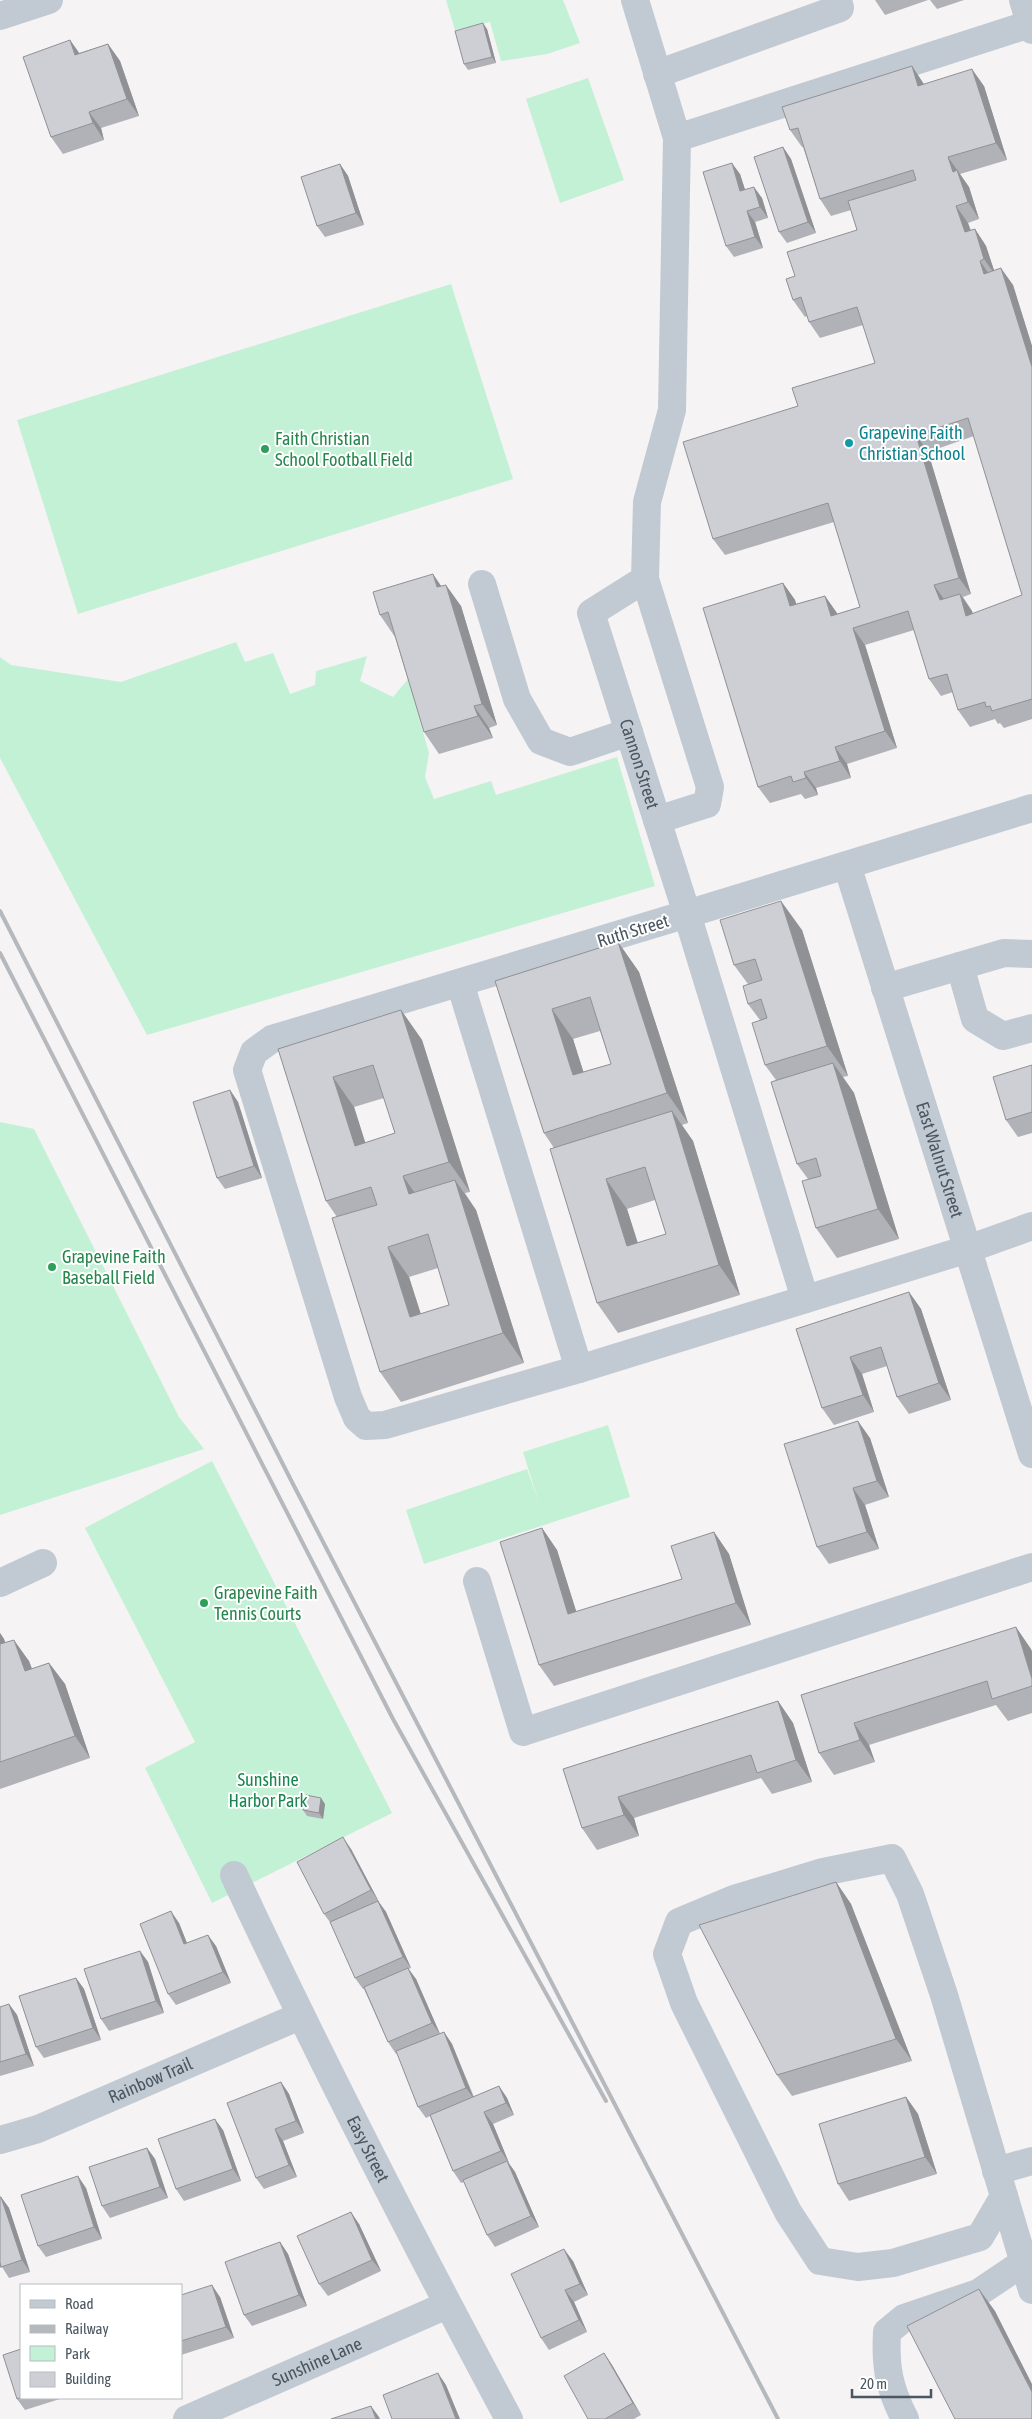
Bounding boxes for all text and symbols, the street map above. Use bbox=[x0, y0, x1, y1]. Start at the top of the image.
place label: Grapevine Faith Christian School bbox=[859, 422, 965, 464]
place label: Faith Christian School Football Field bbox=[275, 428, 413, 470]
marker: Grapevine Faith Christian School bbox=[843, 437, 855, 449]
marker: Faith Christian School Football Field bbox=[259, 443, 271, 455]
street label: Cannon Street bbox=[615, 716, 664, 811]
street label: Ruth Street bbox=[595, 910, 671, 951]
street label: East Walnut Street bbox=[912, 1099, 968, 1220]
place label: Grapevine Faith Baseball Field bbox=[62, 1246, 166, 1288]
marker: Grapevine Faith Baseball Field bbox=[46, 1261, 58, 1273]
place label: Grapevine Faith Tennis Courts bbox=[214, 1582, 318, 1624]
marker: Grapevine Faith Tennis Courts bbox=[198, 1597, 210, 1609]
park label: Sunshine Harbor Park bbox=[229, 1769, 308, 1811]
street label: Rainbow Trail bbox=[105, 2053, 196, 2107]
street label: Easy Street bbox=[343, 2112, 394, 2186]
legend bbox=[20, 2284, 182, 2399]
text: Road bbox=[65, 2295, 94, 2312]
text: Railway bbox=[65, 2320, 109, 2337]
street label: Sunshine Lane bbox=[269, 2333, 365, 2390]
text: Park bbox=[65, 2345, 90, 2362]
scale bar bbox=[852, 2366, 931, 2398]
text: Building bbox=[65, 2370, 111, 2387]
text: 20 m bbox=[860, 2375, 887, 2392]

